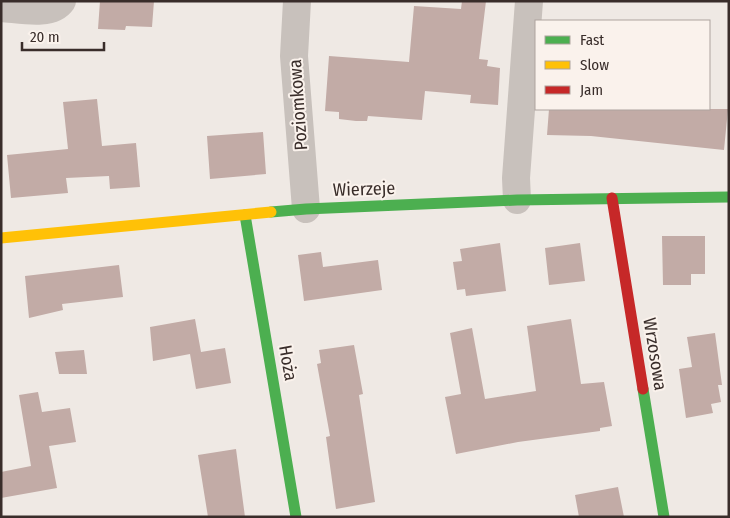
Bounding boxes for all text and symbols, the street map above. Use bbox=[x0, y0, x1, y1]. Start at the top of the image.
scale bar bbox=[22, 20, 105, 52]
legend bbox=[535, 20, 710, 110]
text: 20 m bbox=[30, 28, 60, 46]
text: Fast bbox=[580, 31, 604, 49]
text: Slow bbox=[580, 56, 609, 74]
street label: Poziomkowa bbox=[284, 59, 312, 151]
text: Jam bbox=[580, 81, 603, 99]
street label: Wierzeje bbox=[332, 177, 396, 201]
street label: Wrzosowa bbox=[638, 316, 672, 392]
street label: Hoża bbox=[274, 343, 302, 383]

